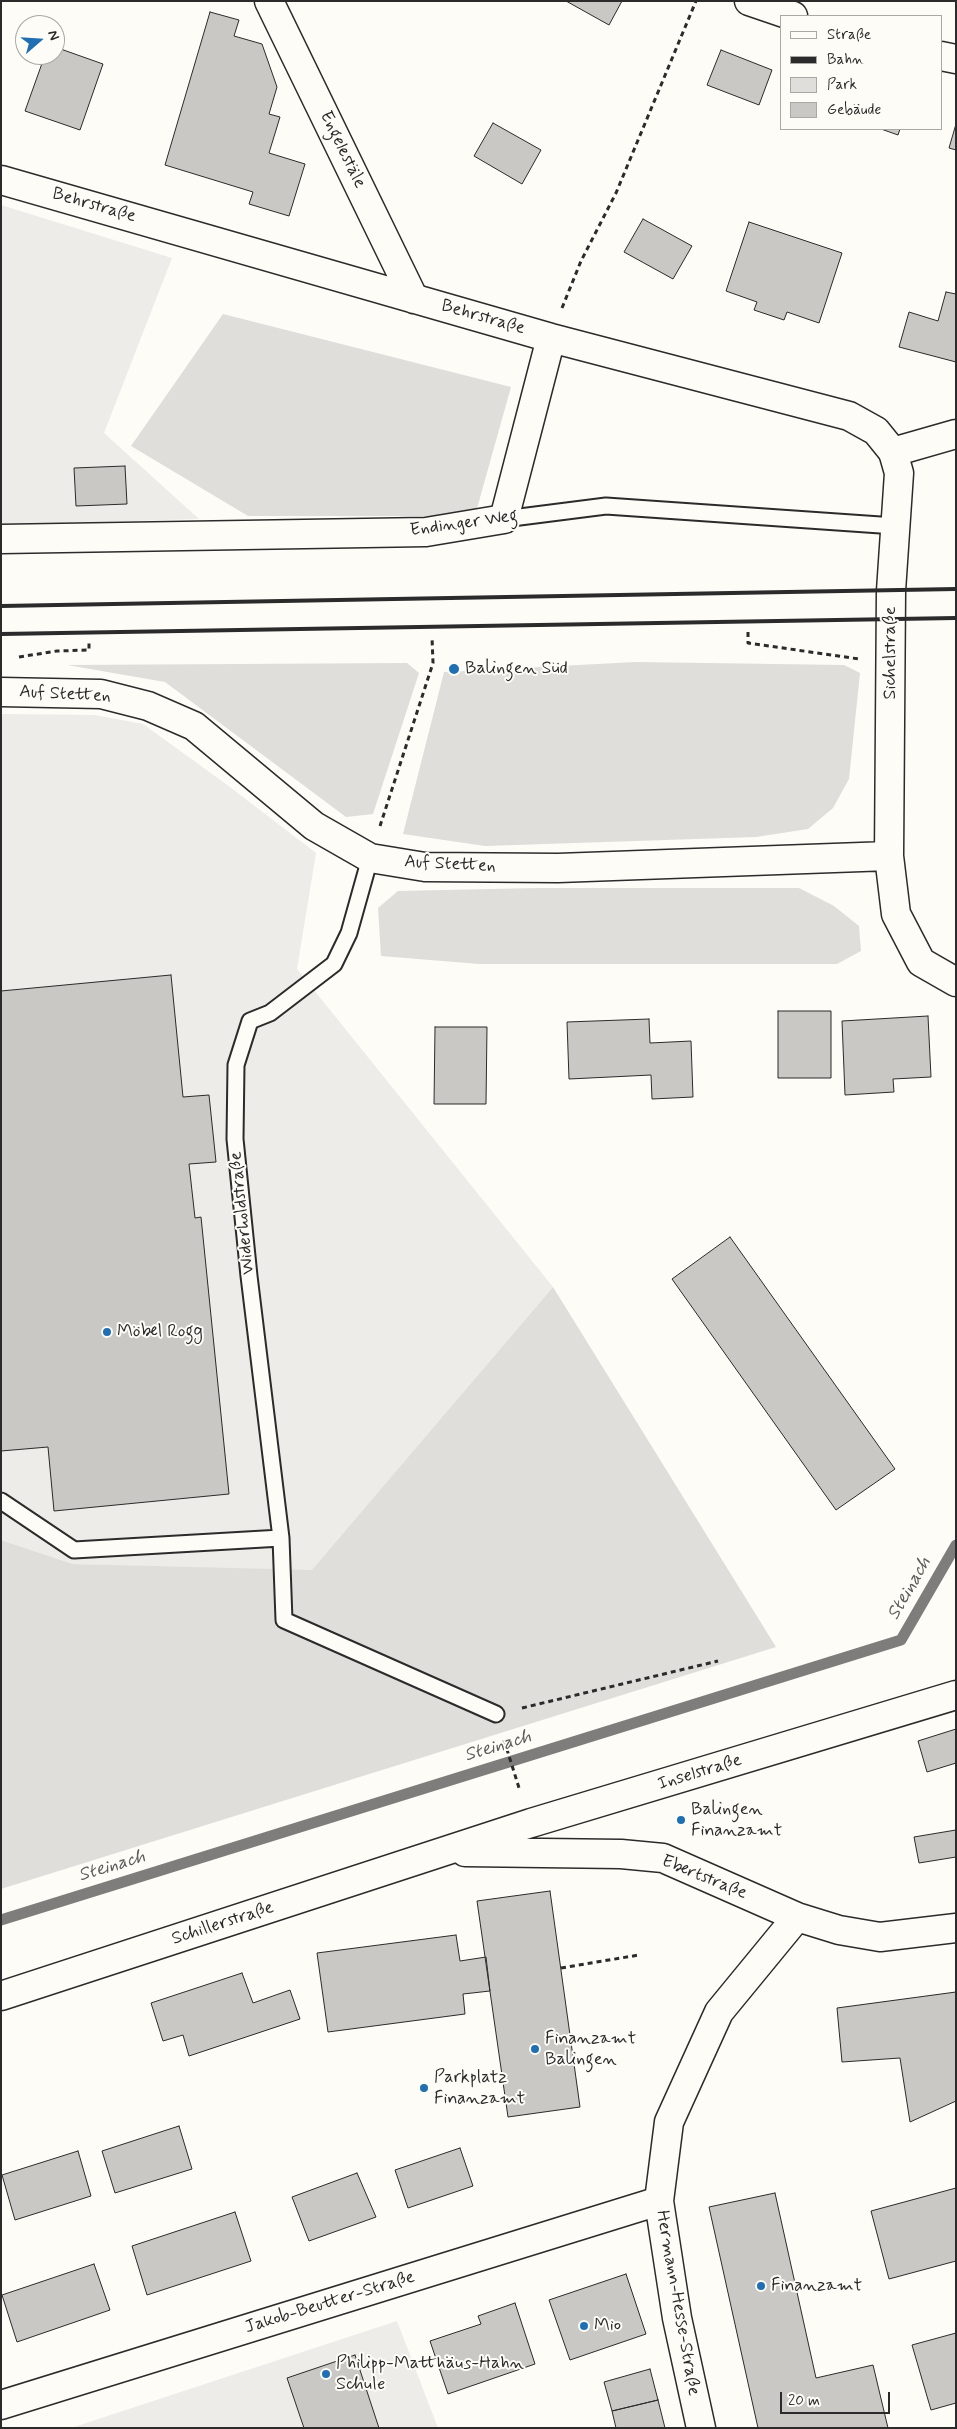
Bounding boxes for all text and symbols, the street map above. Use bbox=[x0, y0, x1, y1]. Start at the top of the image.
north arrow bbox=[15, 15, 65, 65]
legend bbox=[780, 15, 942, 130]
text: Straße bbox=[827, 25, 871, 45]
text: N bbox=[43, 28, 63, 43]
text: Bahn bbox=[827, 50, 864, 70]
text: Park bbox=[827, 75, 857, 95]
text: Gebäude bbox=[827, 100, 881, 120]
street label: Engelestäle bbox=[314, 108, 370, 192]
street label: Behrstraße bbox=[50, 184, 138, 228]
street label: Behrstraße bbox=[439, 296, 527, 340]
street label: Endinger Weg bbox=[409, 506, 519, 542]
street label: Sichelstraße bbox=[880, 606, 902, 700]
place label: Balingen Süd bbox=[465, 658, 568, 680]
marker: Balingen Süd bbox=[447, 662, 461, 676]
street label: Auf Stetten bbox=[19, 682, 111, 708]
street label: Auf Stetten bbox=[404, 852, 496, 878]
street label: Widerholdstraße bbox=[226, 1151, 260, 1275]
place label: Möbel Rogg bbox=[117, 1321, 203, 1343]
marker: Möbel Rogg bbox=[101, 1326, 113, 1338]
water label: Steinach bbox=[883, 1554, 937, 1624]
water label: Steinach bbox=[462, 1726, 534, 1768]
street label: Inselstraße bbox=[656, 1750, 744, 1796]
place label: Balingen Finanzamt bbox=[691, 1799, 782, 1842]
marker: Balingen Finanzamt bbox=[675, 1814, 687, 1826]
water label: Steinach bbox=[76, 1846, 148, 1888]
street label: Ebertstraße bbox=[658, 1851, 750, 1905]
street label: Schillerstraße bbox=[169, 1897, 277, 1951]
place label: Finanzamt Balingen bbox=[545, 2028, 636, 2070]
marker: Finanzamt Balingen bbox=[529, 2043, 541, 2055]
place label: Parkplatz Finanzamt bbox=[434, 2067, 525, 2110]
marker: Parkplatz Finanzamt bbox=[418, 2082, 430, 2094]
street label: Hermann-Hesse-Straße bbox=[650, 2209, 704, 2397]
street label: Jakob-Beutter-Straße bbox=[242, 2267, 418, 2339]
place label: Finanzamt bbox=[771, 2275, 862, 2297]
marker: Finanzamt bbox=[755, 2280, 767, 2292]
place label: Mio bbox=[594, 2315, 621, 2337]
marker: Mio bbox=[578, 2320, 590, 2332]
place label: Philipp-Matthäus-Hahn Schule bbox=[336, 2353, 524, 2396]
marker: Philipp-Matthäus-Hahn Schule bbox=[320, 2368, 332, 2380]
scale bar bbox=[782, 2382, 892, 2414]
text: 20 m bbox=[788, 2391, 820, 2411]

